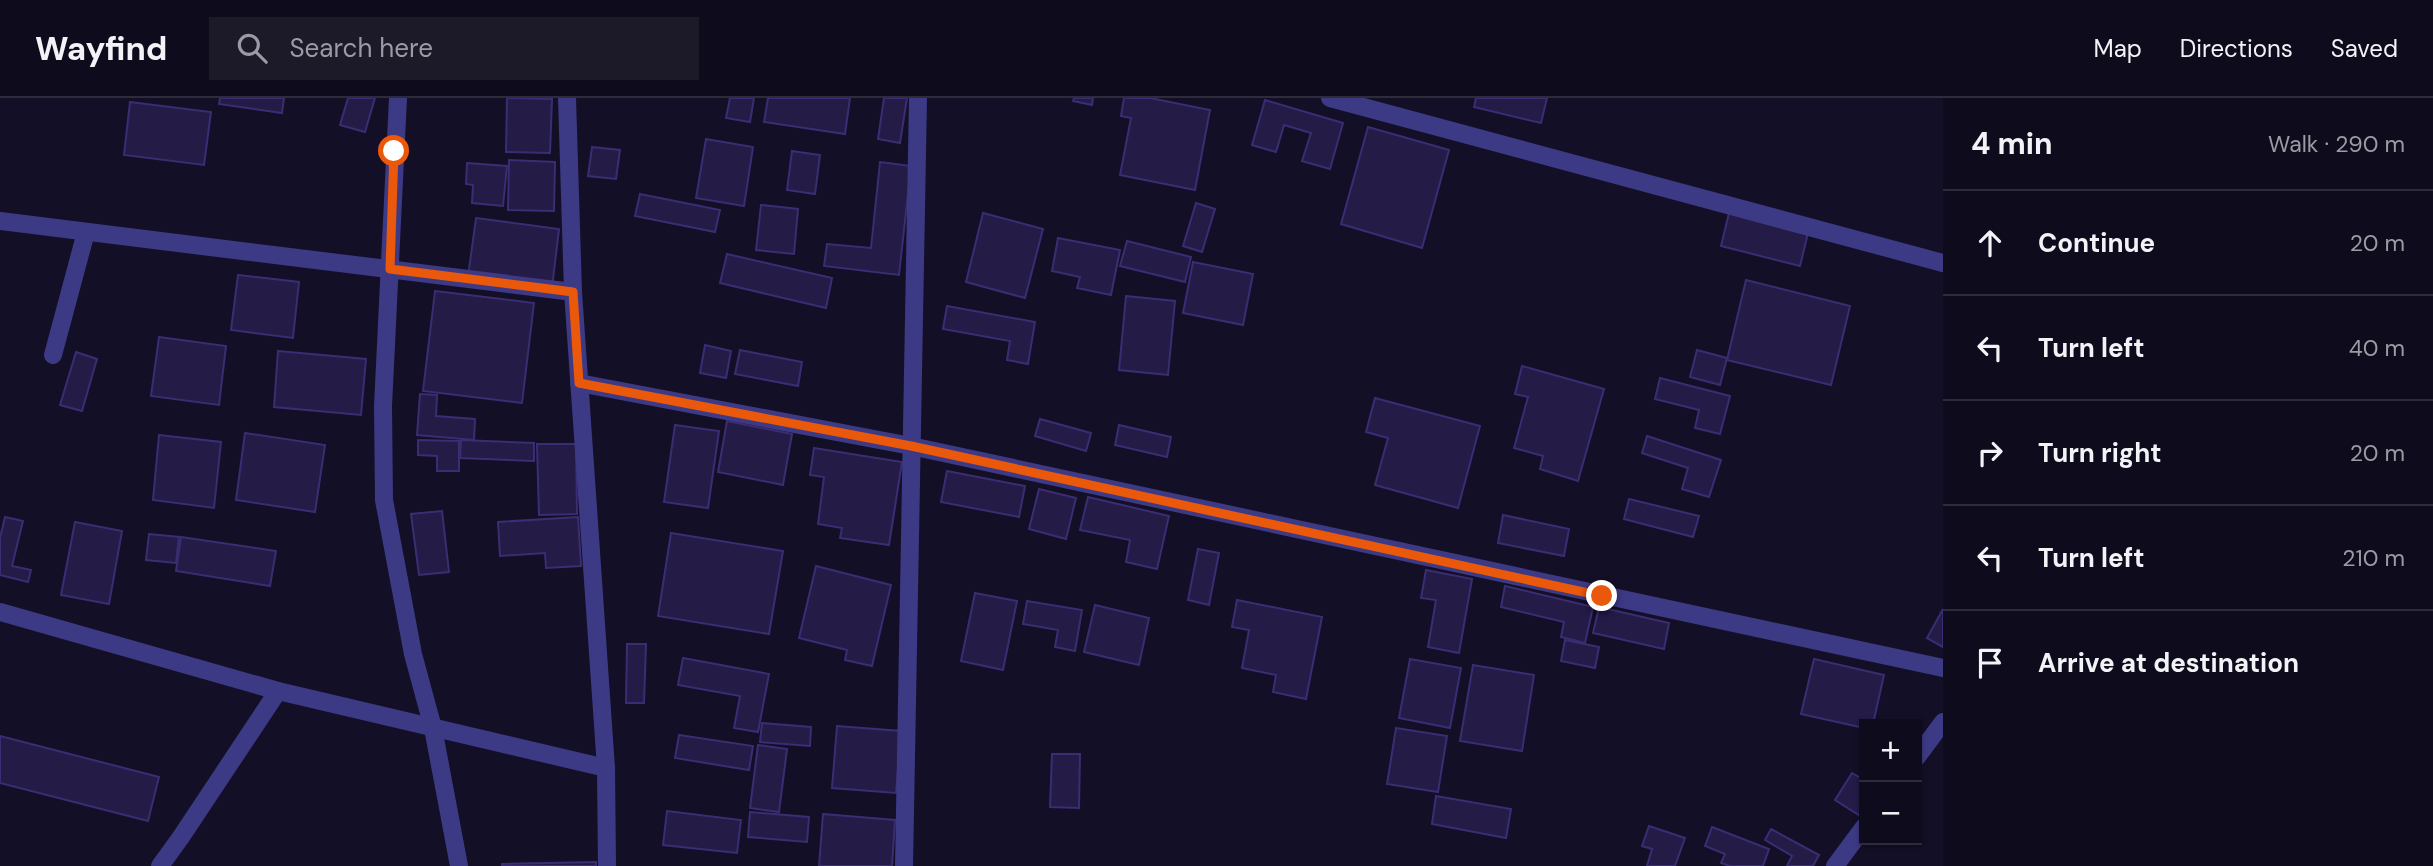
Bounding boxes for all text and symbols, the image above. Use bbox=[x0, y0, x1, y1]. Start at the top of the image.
search box bbox=[209, 17, 699, 80]
text: Wayfind bbox=[35, 27, 167, 70]
icon: search bbox=[233, 29, 271, 67]
text: Search here bbox=[289, 31, 433, 65]
text: Map bbox=[2094, 33, 2142, 64]
text: Directions bbox=[2180, 33, 2293, 64]
text: Saved bbox=[2331, 33, 2398, 64]
text: 4 min bbox=[1971, 124, 2053, 163]
text: Walk · 290 m bbox=[2268, 129, 2405, 159]
route start bbox=[378, 135, 409, 166]
icon: ahead bbox=[1971, 224, 2009, 262]
text: Continue bbox=[2038, 226, 2155, 260]
text: 20 m bbox=[2350, 228, 2405, 258]
icon: left bbox=[1971, 329, 2009, 367]
text: Turn left bbox=[2038, 331, 2145, 365]
text: 40 m bbox=[2349, 333, 2405, 363]
icon: right bbox=[1971, 434, 2009, 472]
text: Turn right bbox=[2038, 436, 2162, 470]
text: 20 m bbox=[2350, 438, 2405, 468]
icon: left bbox=[1971, 539, 2009, 577]
text: Turn left bbox=[2038, 541, 2145, 575]
text: 210 m bbox=[2342, 543, 2405, 573]
route end bbox=[1586, 580, 1617, 611]
icon: arrive bbox=[1971, 644, 2009, 682]
text: Arrive at destination bbox=[2038, 646, 2299, 680]
map controls bbox=[1859, 719, 1922, 845]
button: + bbox=[1859, 719, 1922, 782]
button: − bbox=[1859, 782, 1922, 845]

